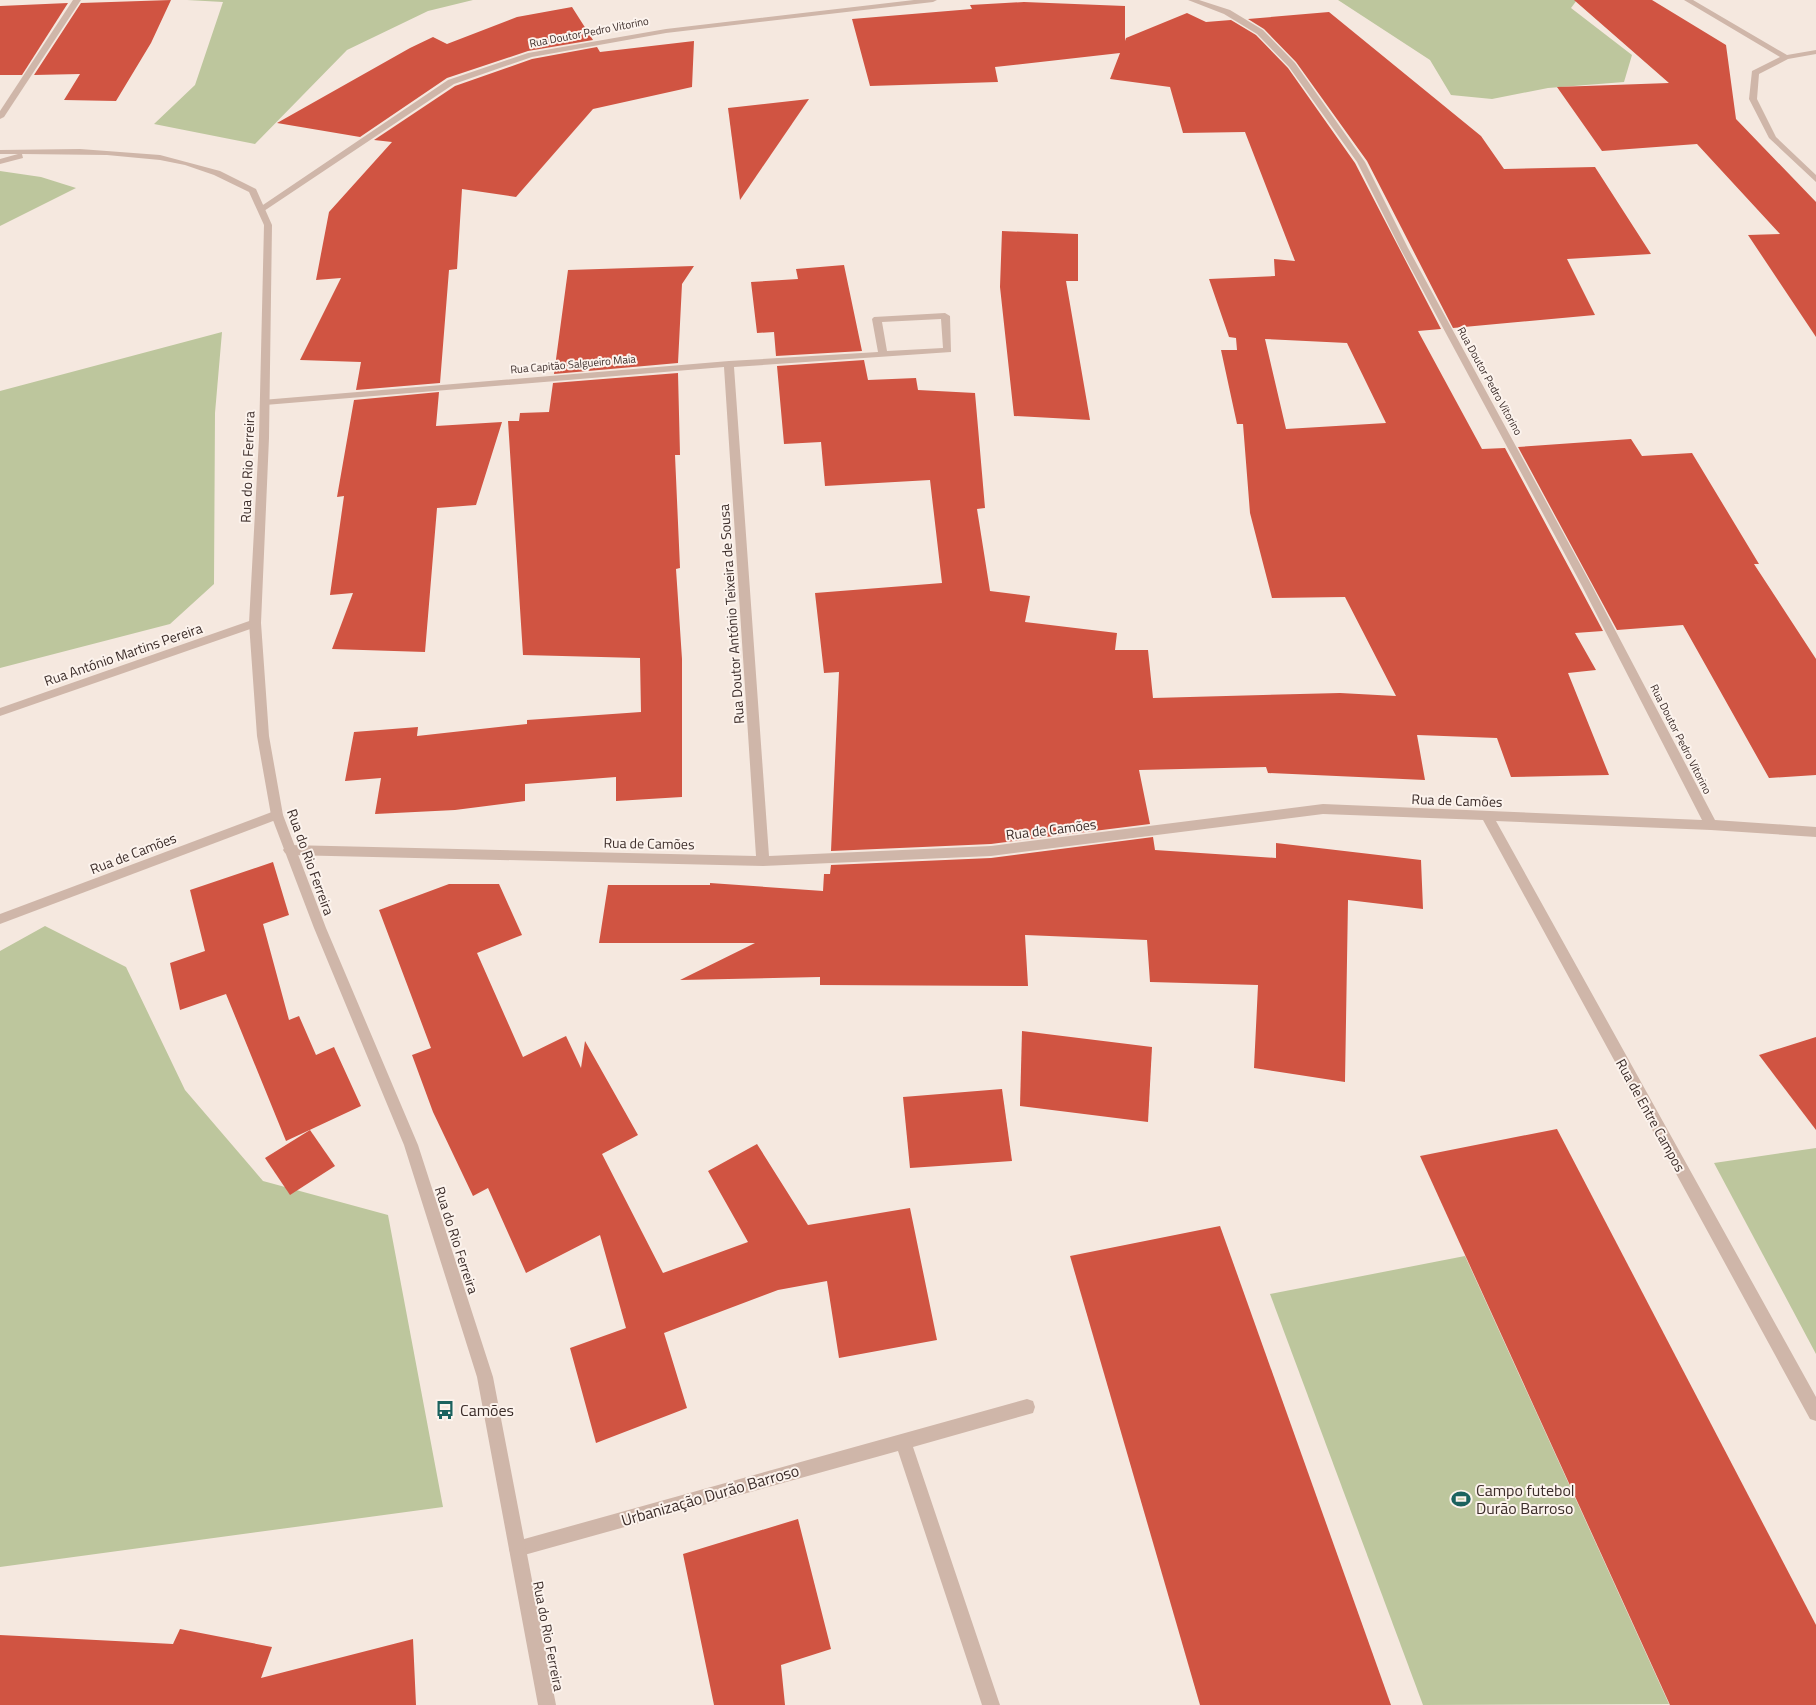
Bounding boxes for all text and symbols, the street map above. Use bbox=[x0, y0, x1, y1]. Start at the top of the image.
street label: Rua Doutor Pedro Vitorino bbox=[528, 13, 650, 51]
street label: Rua Doutor Pedro Vitorino bbox=[1454, 324, 1527, 438]
street label: Rua Capitão Salgueiro Maia bbox=[510, 351, 637, 377]
street label: Rua do Rio Ferreira bbox=[235, 411, 259, 523]
street label: Rua Doutor António Teixeira de Sousa bbox=[713, 503, 749, 725]
street label: Rua António Martins Pereira bbox=[41, 617, 205, 691]
street label: Rua Doutor Pedro Vitorino bbox=[1646, 681, 1716, 797]
street label: Rua de Camões bbox=[1411, 788, 1503, 812]
street label: Rua do Rio Ferreira bbox=[282, 806, 340, 918]
street label: Rua de Camões bbox=[1005, 813, 1097, 845]
street label: Rua de Camões bbox=[87, 827, 179, 879]
street label: Rua de Camões bbox=[603, 832, 695, 854]
street label: Rua de Entre Campos bbox=[1611, 1055, 1691, 1175]
street label: Rua do Rio Ferreira bbox=[430, 1184, 484, 1296]
place label: Camões bbox=[460, 1398, 514, 1422]
bus stop icon: Camões bbox=[434, 1399, 456, 1421]
street label: Urbanização Durão Barroso bbox=[618, 1458, 802, 1532]
place label: Campo futebol Durão Barroso bbox=[1476, 1478, 1575, 1520]
sports icon: Campo futebol Durão Barroso bbox=[1450, 1488, 1472, 1510]
street label: Rua do Rio Ferreira bbox=[528, 1579, 570, 1693]

